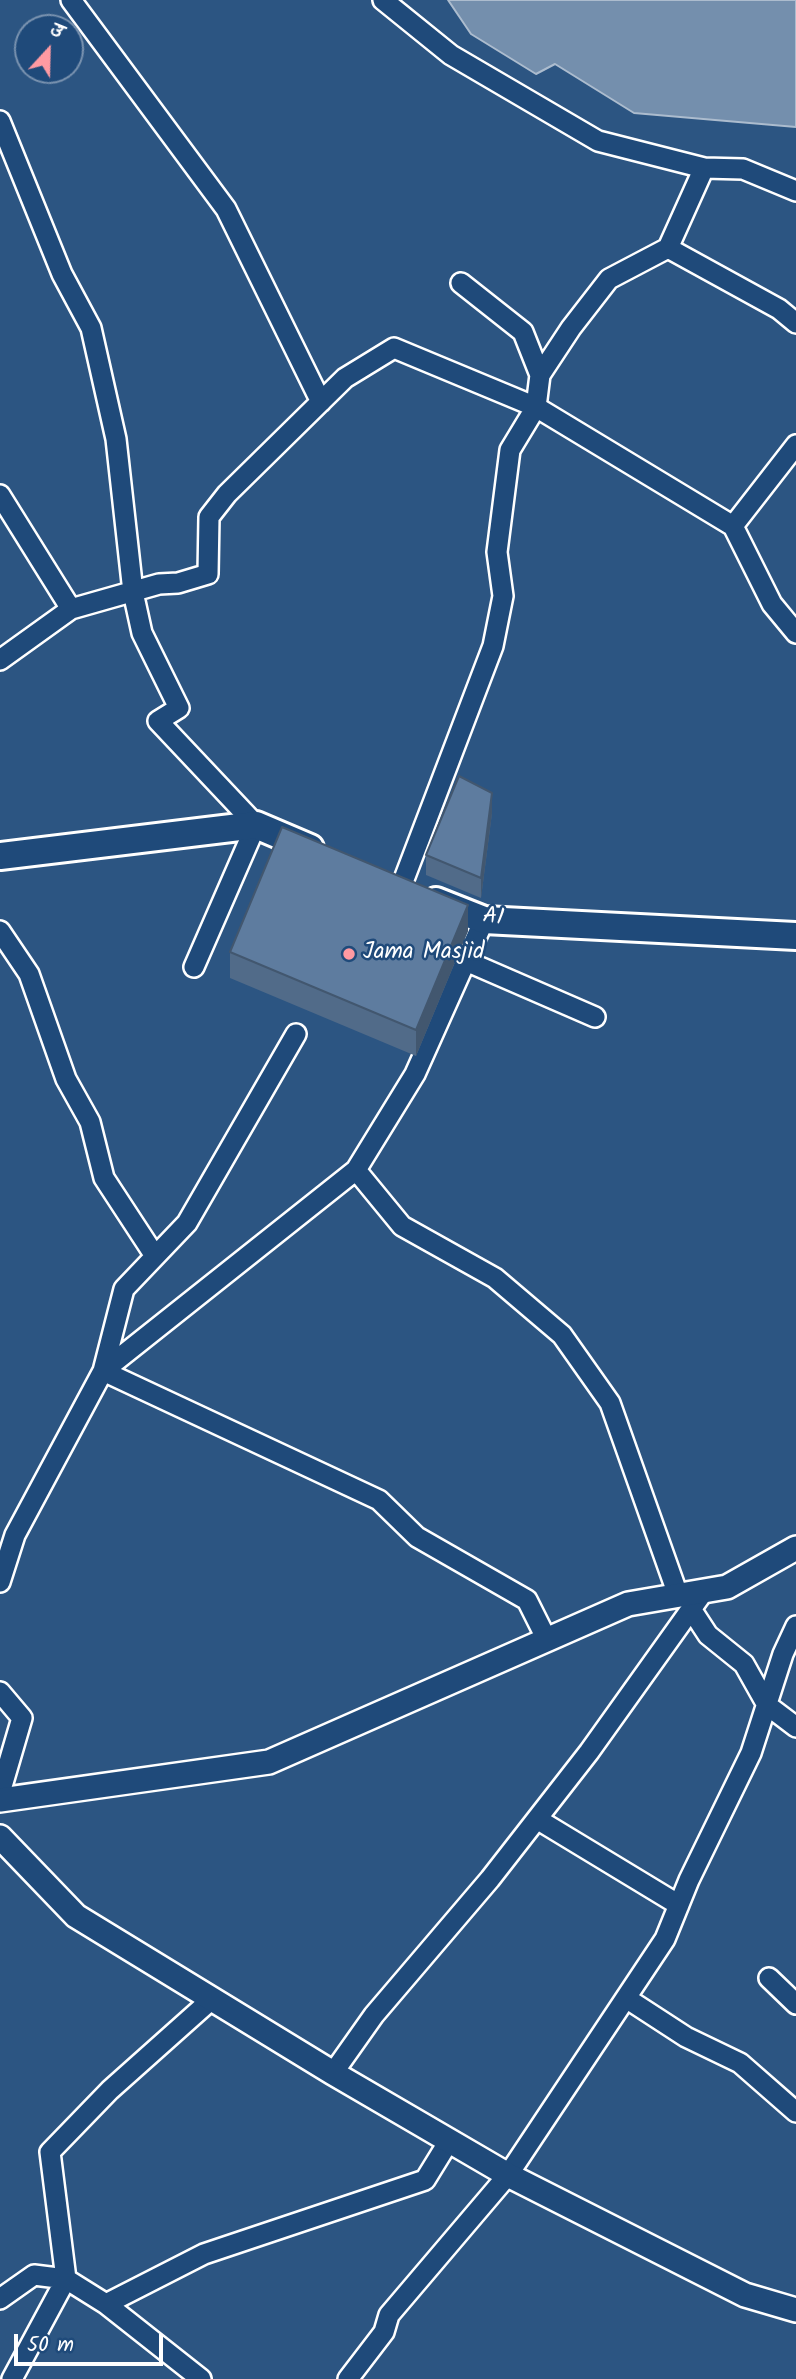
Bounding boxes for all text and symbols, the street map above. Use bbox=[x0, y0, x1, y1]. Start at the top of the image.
north arrow bbox=[14, 14, 84, 84]
text: उ bbox=[45, 15, 67, 48]
street label: A1 bbox=[480, 904, 506, 934]
place label: Jama Masjid bbox=[363, 940, 484, 968]
marker: Jama Masjid bbox=[341, 946, 357, 962]
scale bar bbox=[18, 2320, 166, 2364]
text: 50 m bbox=[27, 2329, 74, 2362]

